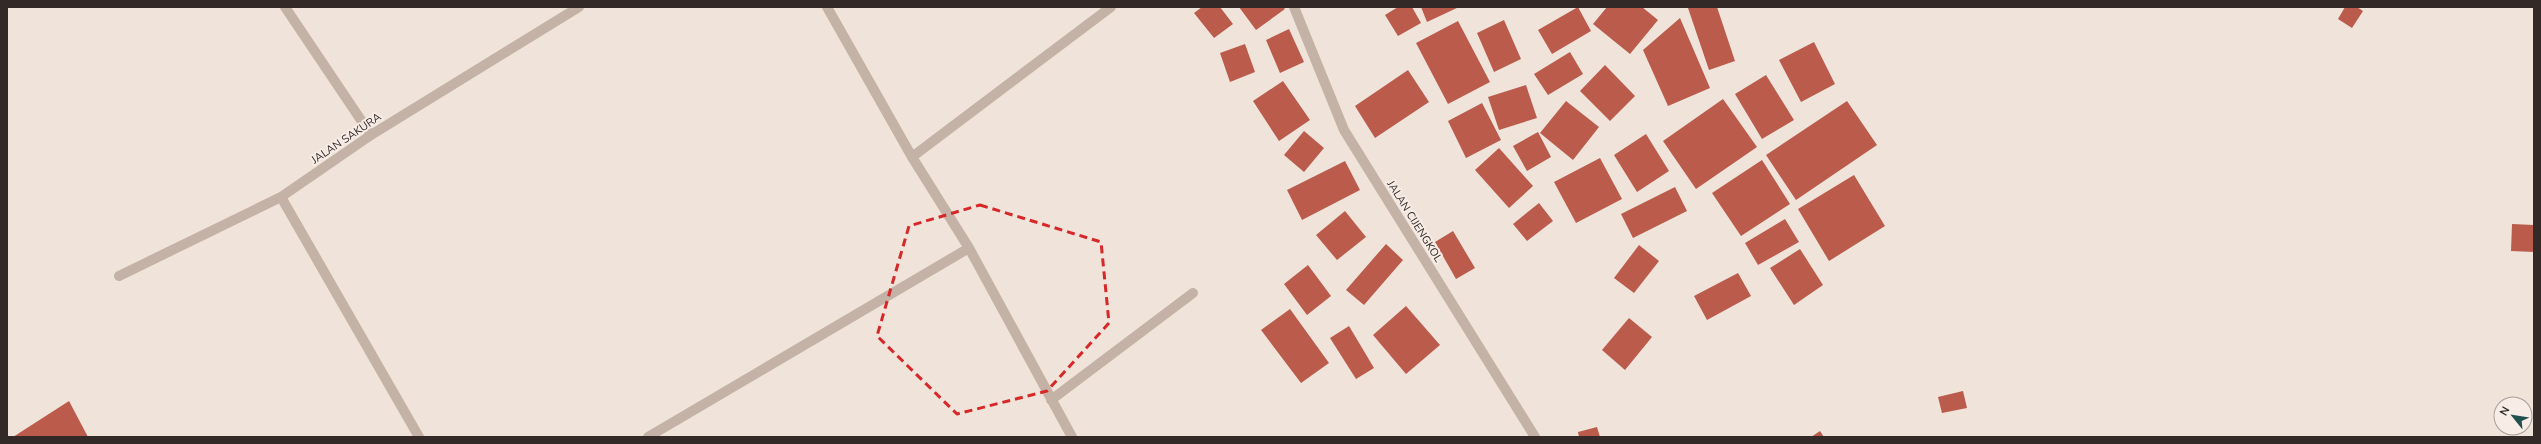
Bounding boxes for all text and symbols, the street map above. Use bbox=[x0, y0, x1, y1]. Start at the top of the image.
street label: JALAN SAKURA bbox=[308, 110, 384, 168]
street label: JALAN CIJENGKOL bbox=[1383, 177, 1446, 265]
north arrow bbox=[2493, 396, 2533, 436]
text: N bbox=[2496, 404, 2513, 419]

